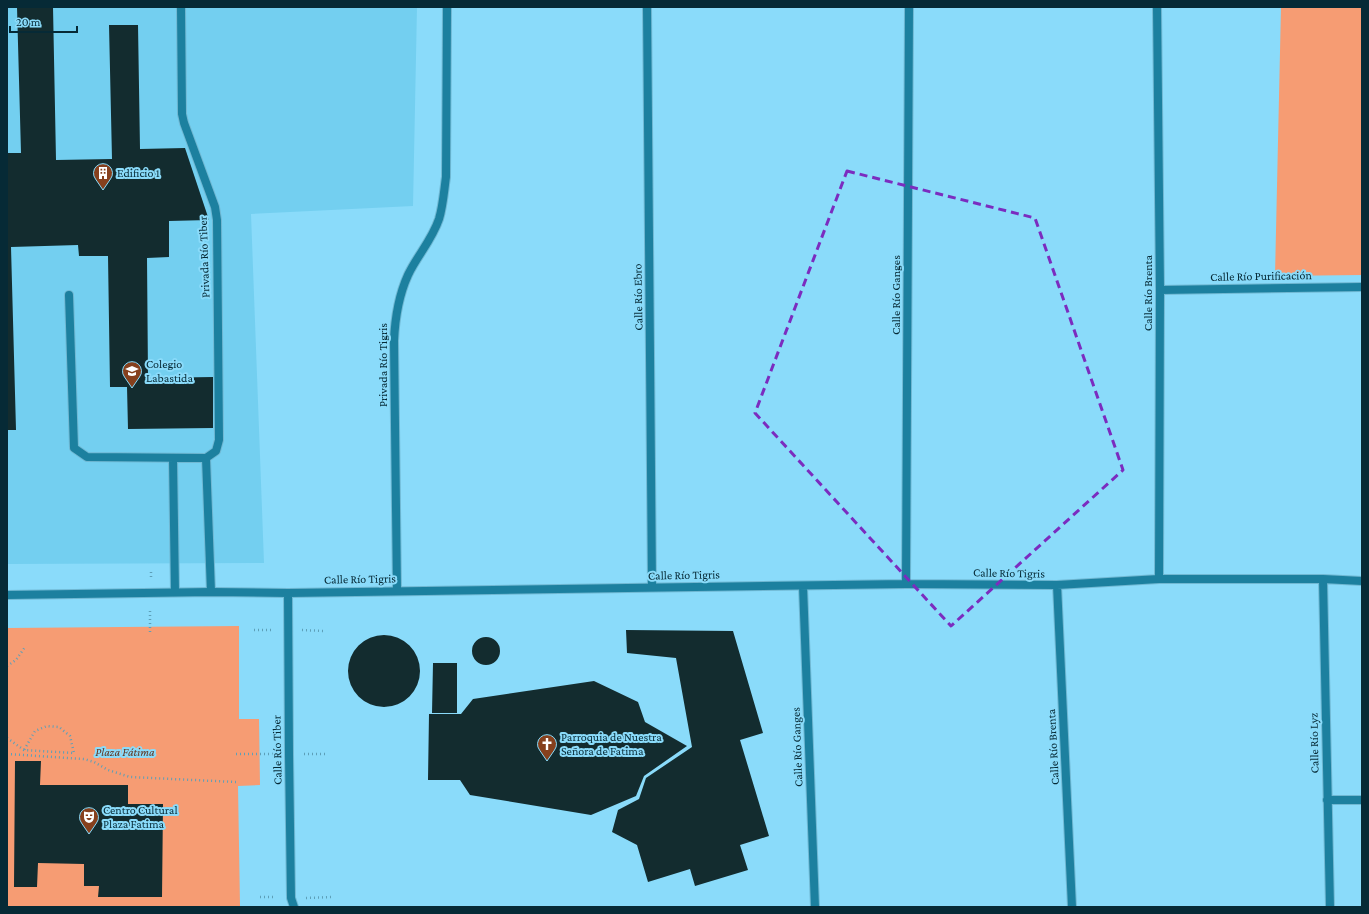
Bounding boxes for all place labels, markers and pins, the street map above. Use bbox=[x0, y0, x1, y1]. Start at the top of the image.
building icon: Edificio 1 bbox=[92, 162, 114, 190]
place label: Edificio 1 bbox=[117, 166, 160, 180]
place label: Colegio Labastida bbox=[146, 357, 193, 385]
school or university icon: Colegio Labastida bbox=[121, 360, 143, 388]
place label: Parroquia de Nuestra Señora de Fatima bbox=[561, 730, 662, 758]
church icon: Parroquia de Nuestra Señora de Fatima bbox=[536, 733, 558, 761]
place label: Centro Cultural Plaza Fatima bbox=[103, 803, 178, 831]
theatre icon: Centro Cultural Plaza Fatima bbox=[78, 806, 100, 834]

